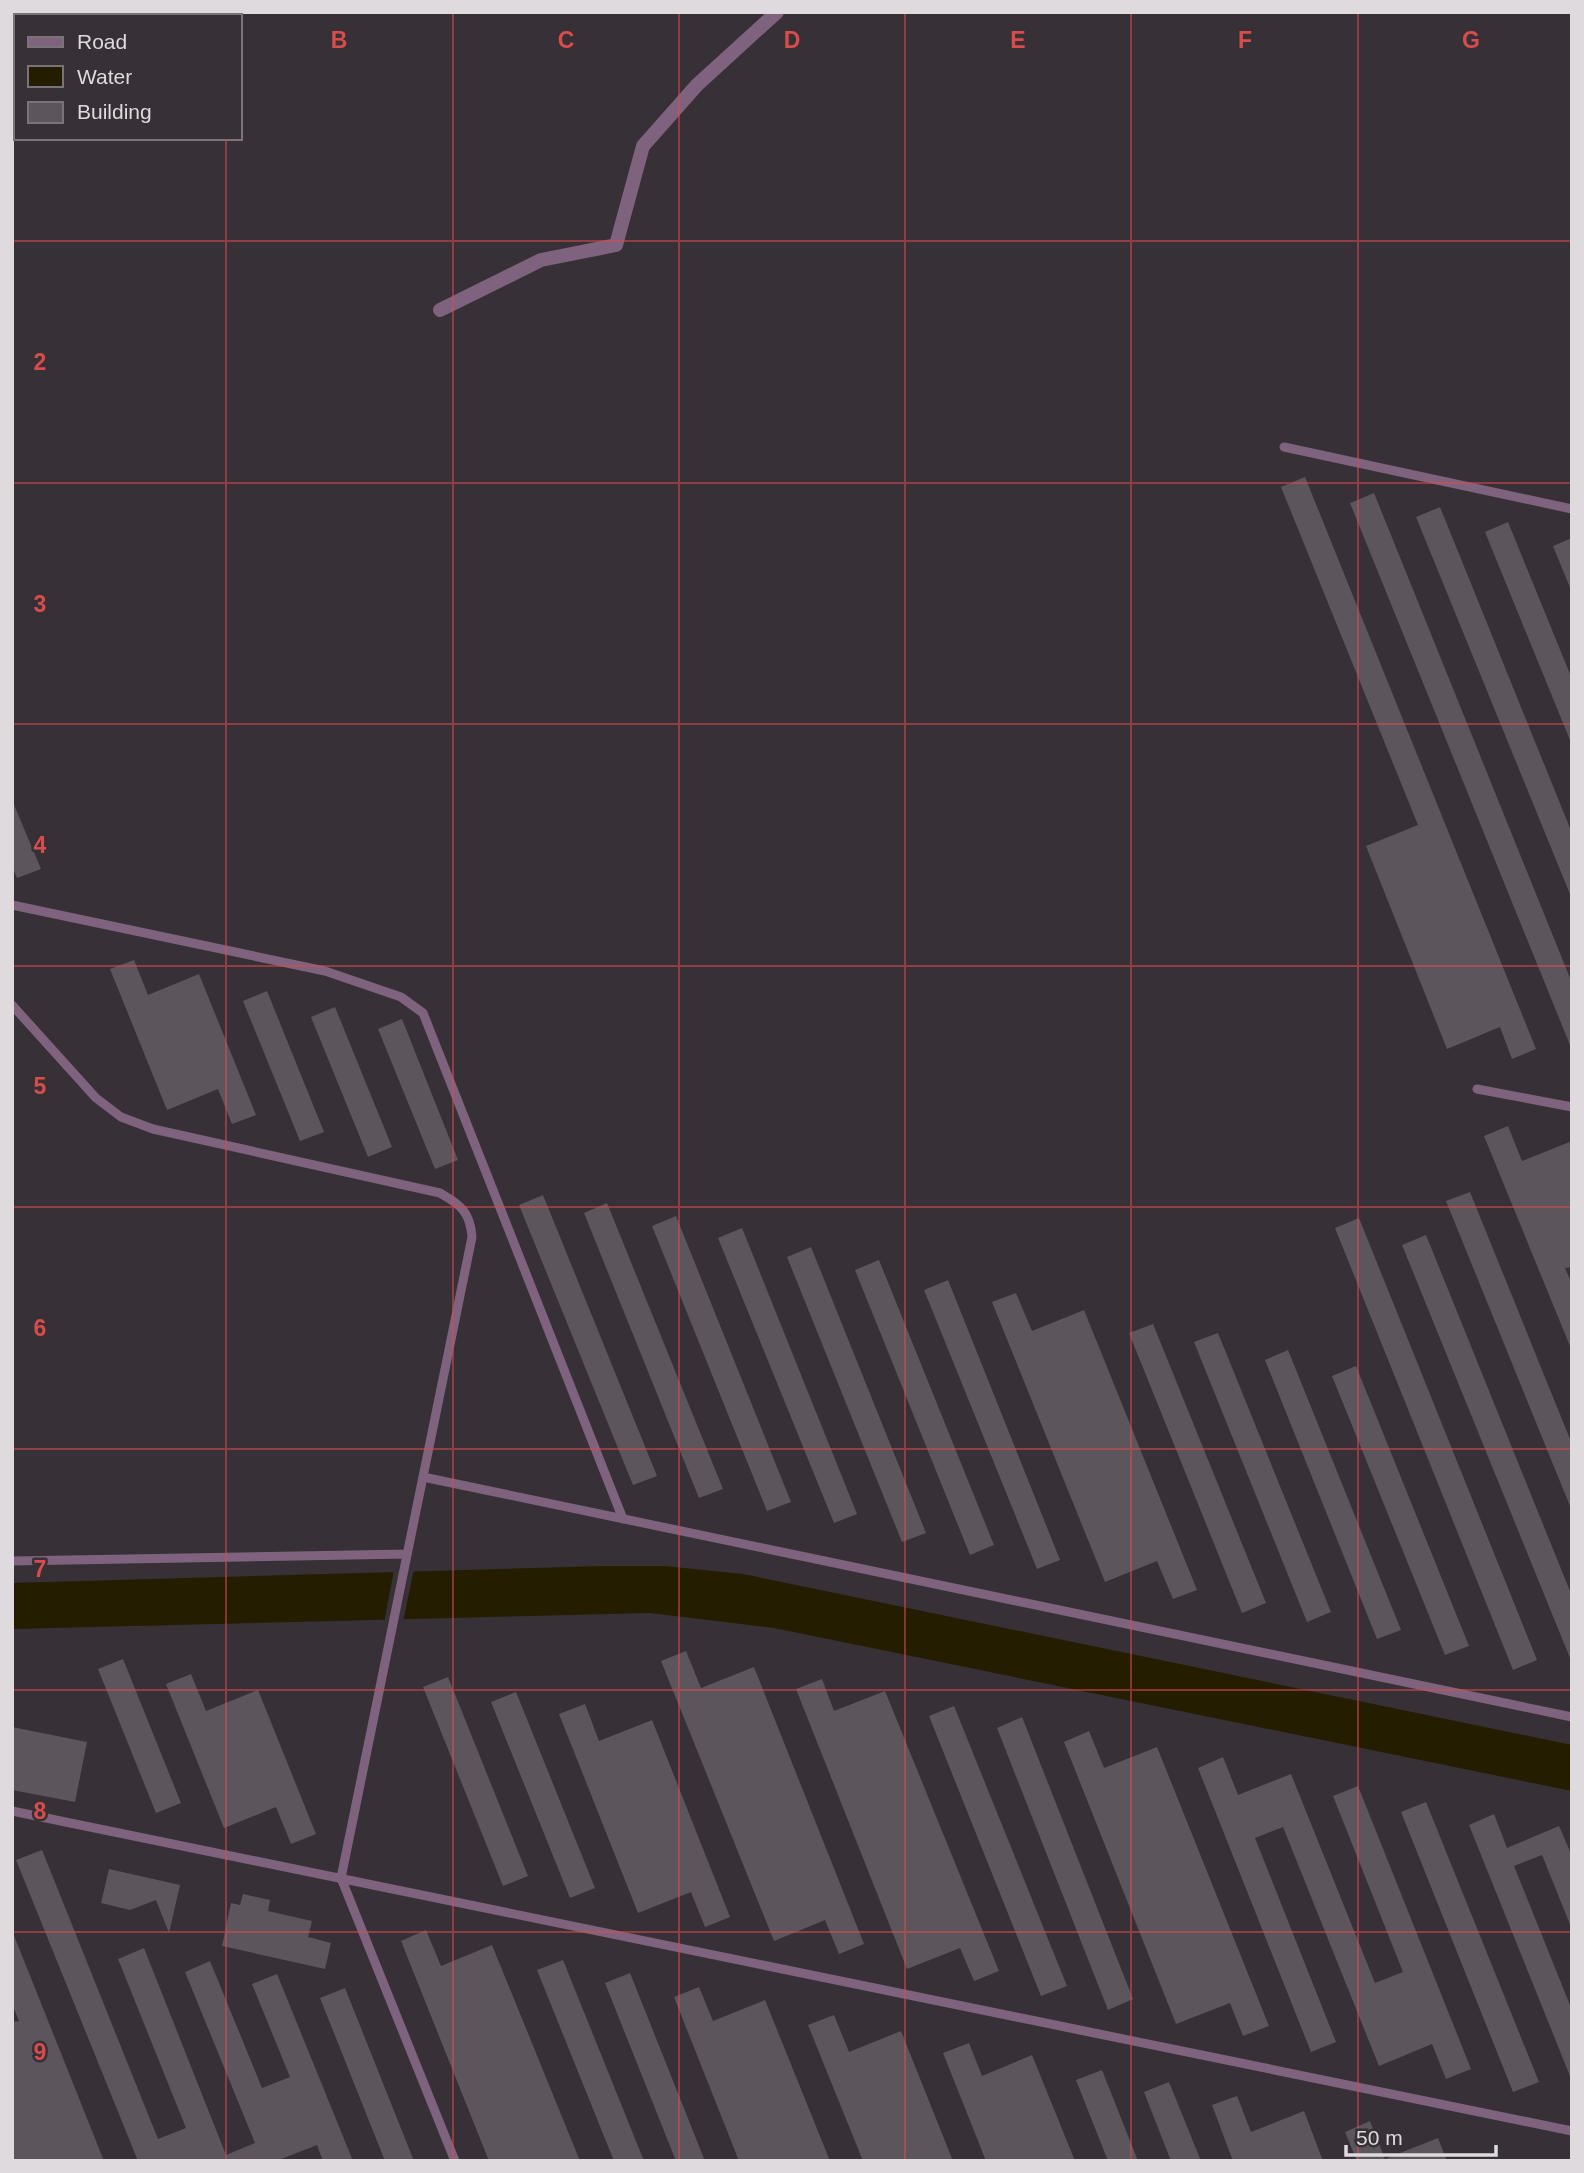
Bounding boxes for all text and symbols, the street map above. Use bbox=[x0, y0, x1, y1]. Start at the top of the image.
legend bbox=[14, 14, 242, 140]
text: B bbox=[331, 27, 347, 53]
text: C bbox=[558, 27, 574, 53]
text: D bbox=[784, 27, 800, 53]
text: E bbox=[1010, 27, 1026, 53]
text: F bbox=[1238, 27, 1252, 53]
text: G bbox=[1462, 27, 1480, 53]
text: Road bbox=[77, 30, 127, 53]
text: Water bbox=[77, 65, 132, 88]
text: Building bbox=[77, 100, 152, 123]
text: 2 bbox=[34, 349, 46, 375]
text: 3 bbox=[34, 591, 46, 617]
text: 4 bbox=[34, 832, 47, 858]
text: 5 bbox=[34, 1073, 47, 1099]
text: 6 bbox=[34, 1315, 46, 1341]
text: 7 bbox=[34, 1556, 46, 1582]
text: 8 bbox=[34, 1798, 47, 1824]
text: 9 bbox=[34, 2039, 46, 2065]
scale bar bbox=[1346, 2114, 1496, 2158]
text: 50 m bbox=[1356, 2126, 1403, 2149]

